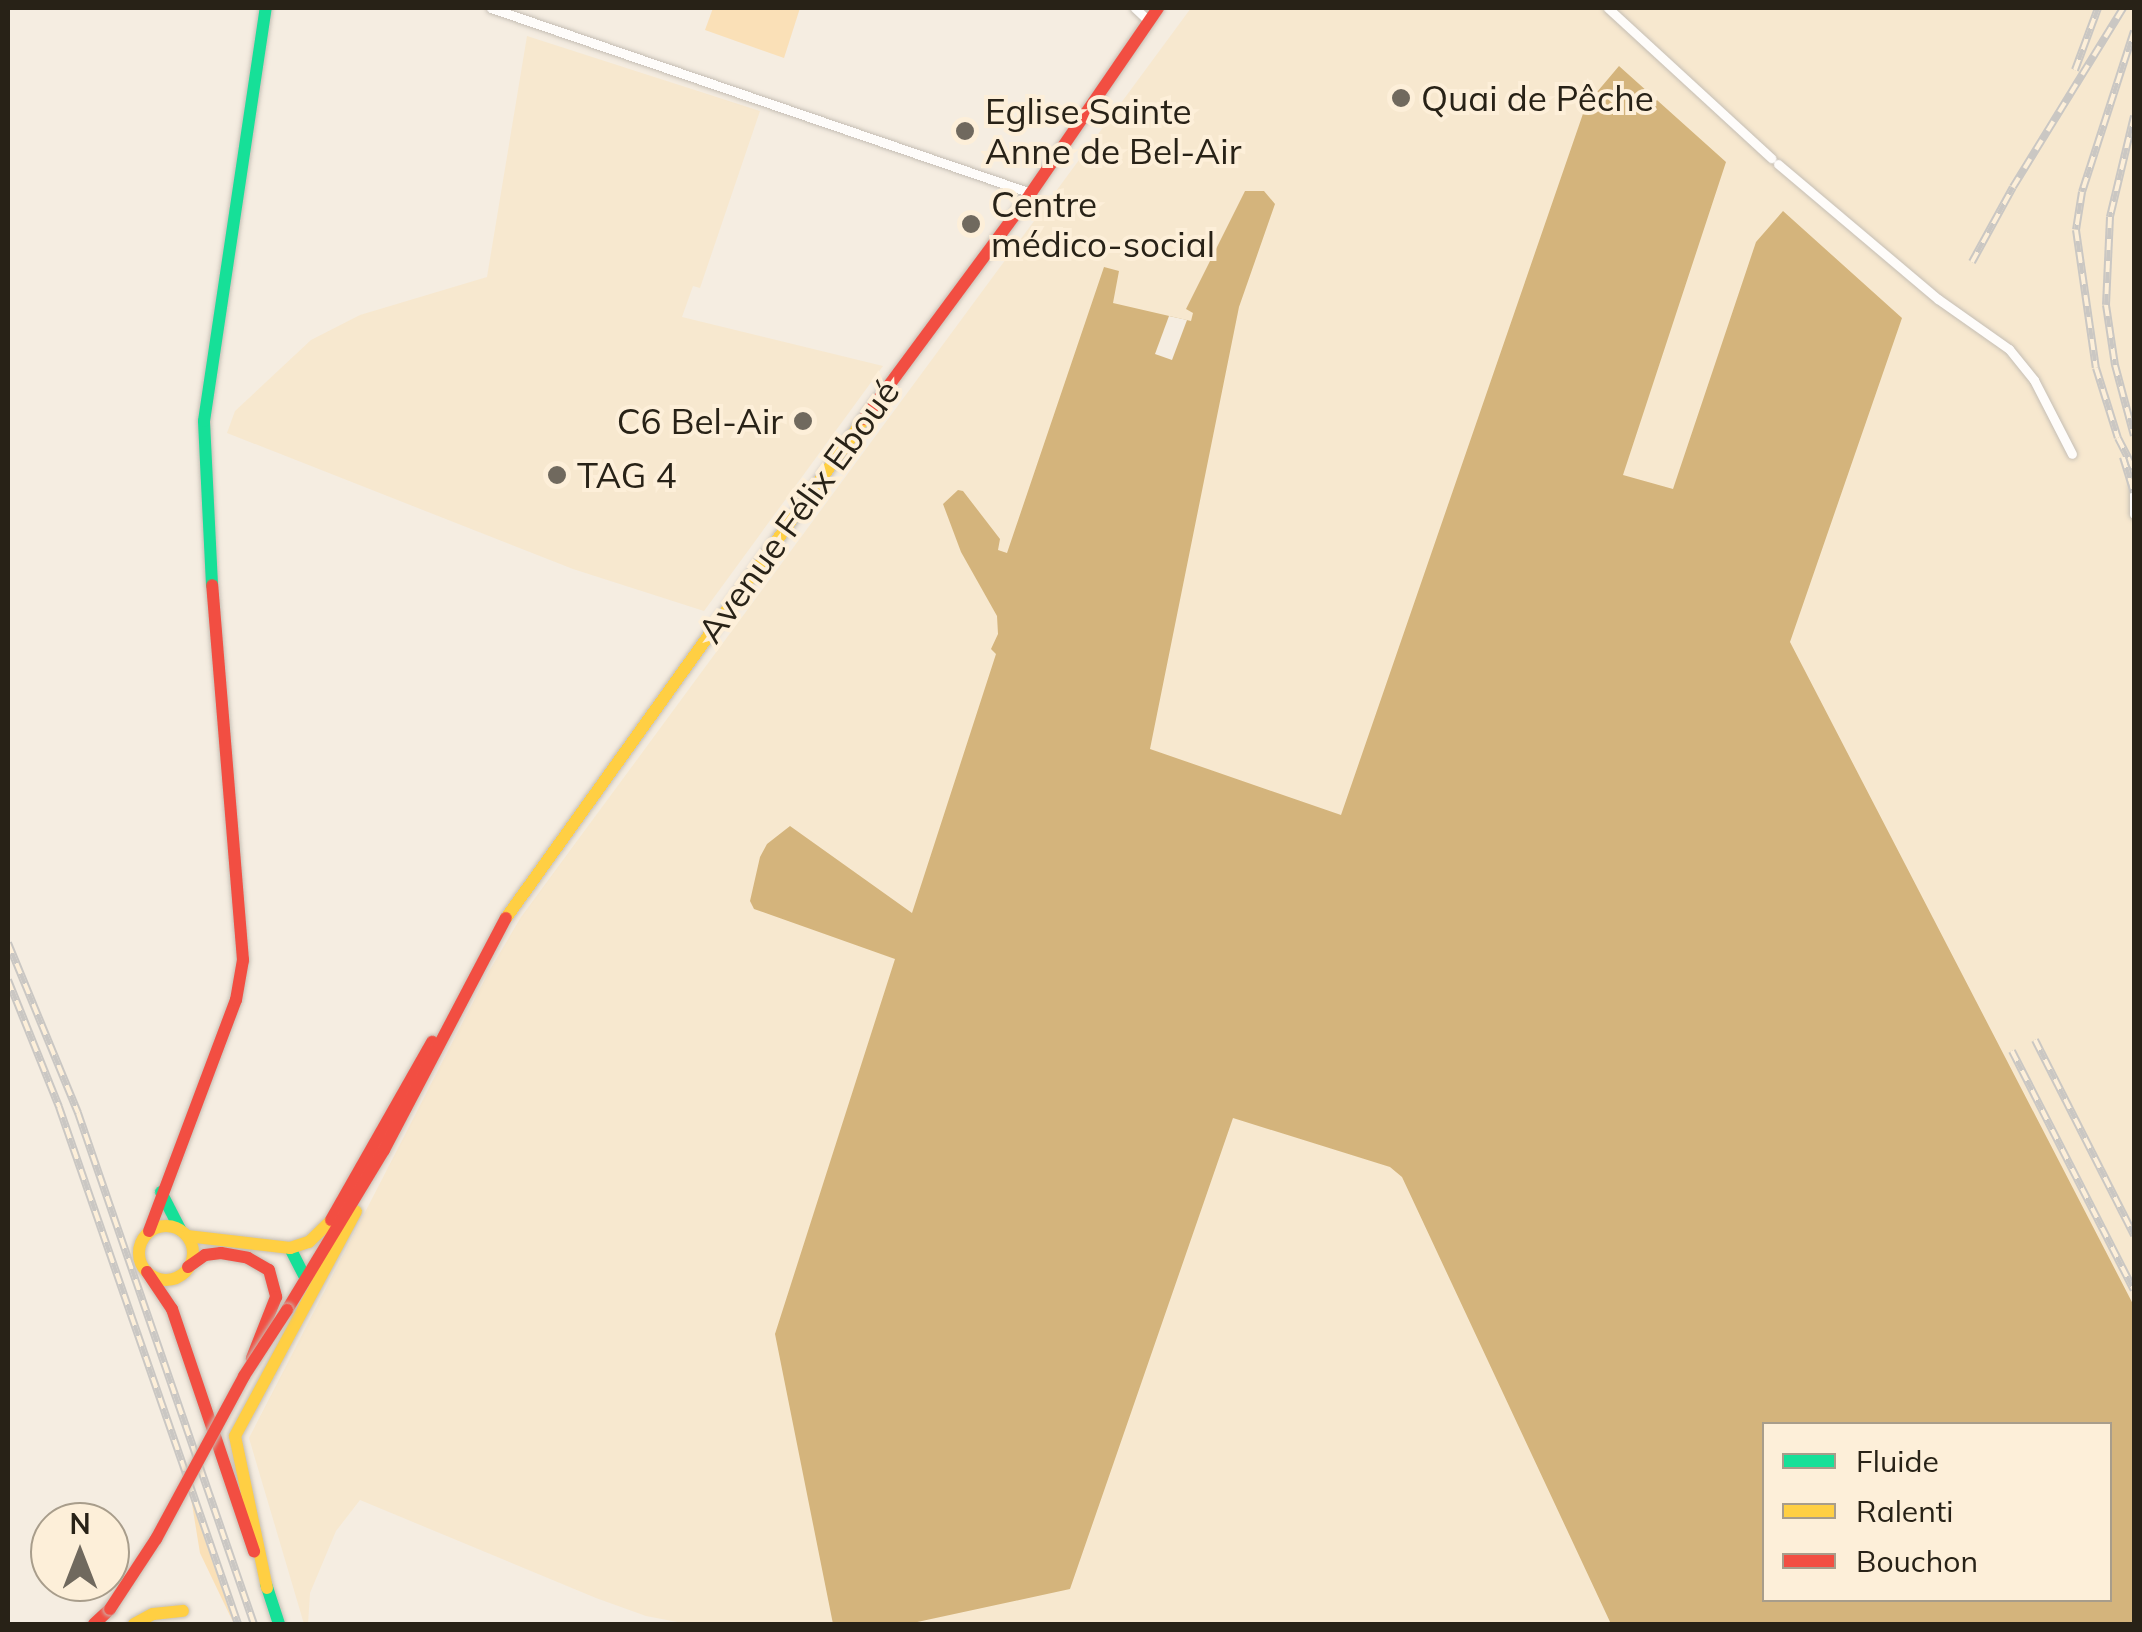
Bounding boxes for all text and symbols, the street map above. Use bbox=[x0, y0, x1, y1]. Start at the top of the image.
place label: Quai de Pêche bbox=[1421, 77, 1654, 119]
marker: Quai de Pêche bbox=[1390, 87, 1412, 109]
place label: Eglise Sainte Anne de Bel-Air bbox=[985, 90, 1241, 172]
marker: Eglise Sainte Anne de Bel-Air bbox=[954, 120, 976, 142]
place label: Centre médico-social bbox=[991, 183, 1215, 265]
marker: Centre médico-social bbox=[960, 213, 982, 235]
street label: Avenue Félix Eboué bbox=[689, 371, 907, 651]
place label: C6 Bel-Air bbox=[617, 400, 783, 442]
marker: C6 Bel-Air bbox=[792, 410, 814, 432]
place label: TAG 4 bbox=[577, 454, 676, 496]
marker: TAG 4 bbox=[546, 464, 568, 486]
legend bbox=[1762, 1422, 2112, 1602]
text: Fluide bbox=[1856, 1442, 1939, 1480]
text: Ralenti bbox=[1856, 1492, 1953, 1530]
north arrow bbox=[30, 1502, 130, 1602]
text: N bbox=[69, 1506, 91, 1541]
text: Bouchon bbox=[1856, 1542, 1978, 1580]

